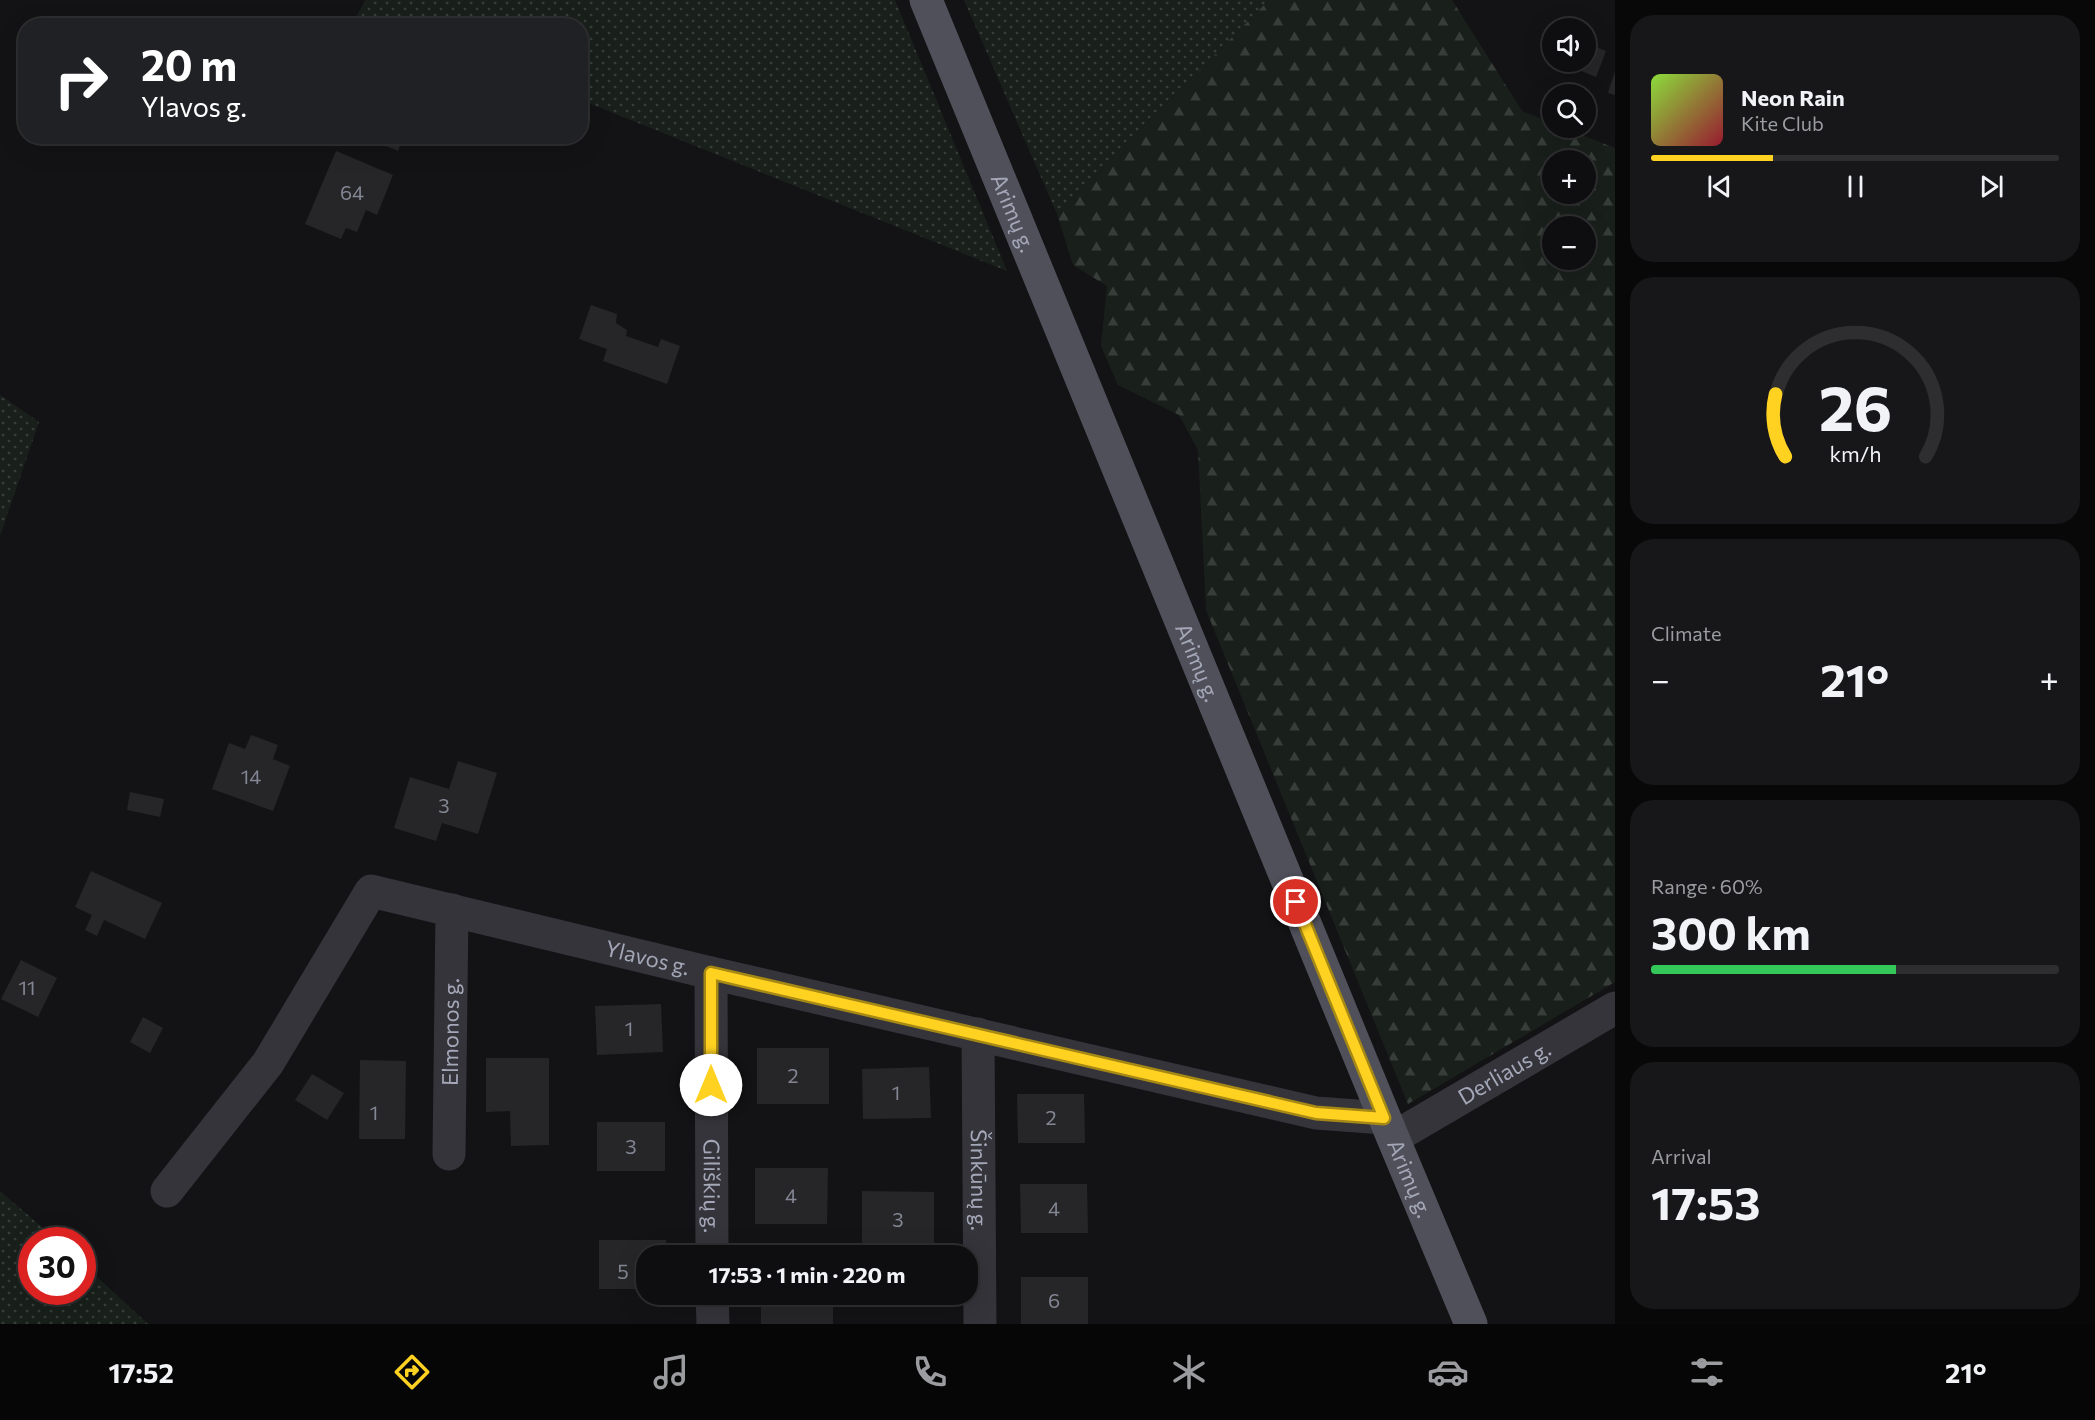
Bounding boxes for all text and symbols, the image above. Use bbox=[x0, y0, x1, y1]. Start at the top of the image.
map controls bbox=[1542, 18, 1596, 270]
button: sound bbox=[1542, 18, 1596, 72]
text: 20 m bbox=[141, 38, 237, 90]
icon: right bbox=[42, 42, 120, 120]
button: search bbox=[1542, 84, 1596, 138]
text: Neon Rain bbox=[1741, 84, 1845, 111]
text: Ylavos g. bbox=[141, 90, 247, 123]
text: Kite Club bbox=[1741, 111, 1824, 135]
button: + bbox=[1542, 150, 1596, 204]
street label: Arimų g. bbox=[986, 169, 1042, 256]
icon: previous bbox=[1703, 170, 1736, 203]
icon: pause bbox=[1839, 170, 1872, 203]
icon: next bbox=[1975, 170, 2008, 203]
house number: 64 bbox=[340, 180, 364, 204]
button: − bbox=[1542, 216, 1596, 270]
text: 26 bbox=[1818, 368, 1892, 444]
text: km/h bbox=[1829, 441, 1881, 467]
street label: Arimų g. bbox=[1170, 619, 1226, 705]
text: Climate bbox=[1651, 621, 1721, 645]
text: 21° bbox=[1820, 651, 1889, 706]
text: − bbox=[1651, 658, 1670, 699]
text: + bbox=[2040, 658, 2059, 699]
house number: 14 bbox=[241, 764, 261, 788]
house number: 3 bbox=[438, 793, 450, 817]
text: Range · 60% bbox=[1651, 874, 1763, 898]
pin bbox=[1270, 876, 1321, 927]
icon: arrive bbox=[1279, 885, 1312, 918]
text: 300 km bbox=[1651, 904, 1811, 959]
street label: Ylavos g. bbox=[602, 934, 693, 980]
house number: 11 bbox=[18, 975, 36, 999]
street label: Elmonos g. bbox=[436, 978, 464, 1086]
house number: 1 bbox=[625, 1016, 633, 1040]
street label: Derliaus g. bbox=[1453, 1035, 1555, 1110]
position arrow bbox=[679, 1053, 743, 1117]
house number: 2 bbox=[787, 1063, 799, 1087]
house number: 1 bbox=[892, 1080, 900, 1104]
house number: 1 bbox=[370, 1100, 378, 1124]
house number: 2 bbox=[1045, 1105, 1057, 1129]
street label: Šinkūnų g. bbox=[966, 1129, 993, 1231]
house number: 3 bbox=[625, 1134, 637, 1158]
street label: Arimų g. bbox=[1382, 1135, 1439, 1222]
street label: Giliškių g. bbox=[699, 1139, 726, 1233]
text: Arrival bbox=[1651, 1144, 1712, 1168]
text: 17:53 bbox=[1651, 1174, 1760, 1229]
house number: 4 bbox=[785, 1183, 797, 1207]
house number: 4 bbox=[1048, 1196, 1060, 1220]
house number: 3 bbox=[892, 1207, 904, 1231]
speed limit sign: 30 bbox=[18, 1227, 96, 1305]
house number: 5 bbox=[617, 1259, 629, 1283]
text: 17:53 · 1 min · 220 m bbox=[708, 1261, 906, 1288]
house number: 6 bbox=[1048, 1288, 1060, 1312]
icon: directions bbox=[391, 1351, 433, 1393]
icon: music bbox=[650, 1351, 692, 1393]
icon: phone bbox=[909, 1351, 951, 1393]
icon: climate bbox=[1168, 1351, 1210, 1393]
icon: car bbox=[1427, 1351, 1469, 1393]
icon: filters bbox=[1686, 1351, 1728, 1393]
text: 17:52 bbox=[109, 1356, 174, 1389]
text: 21° bbox=[1945, 1356, 1986, 1389]

